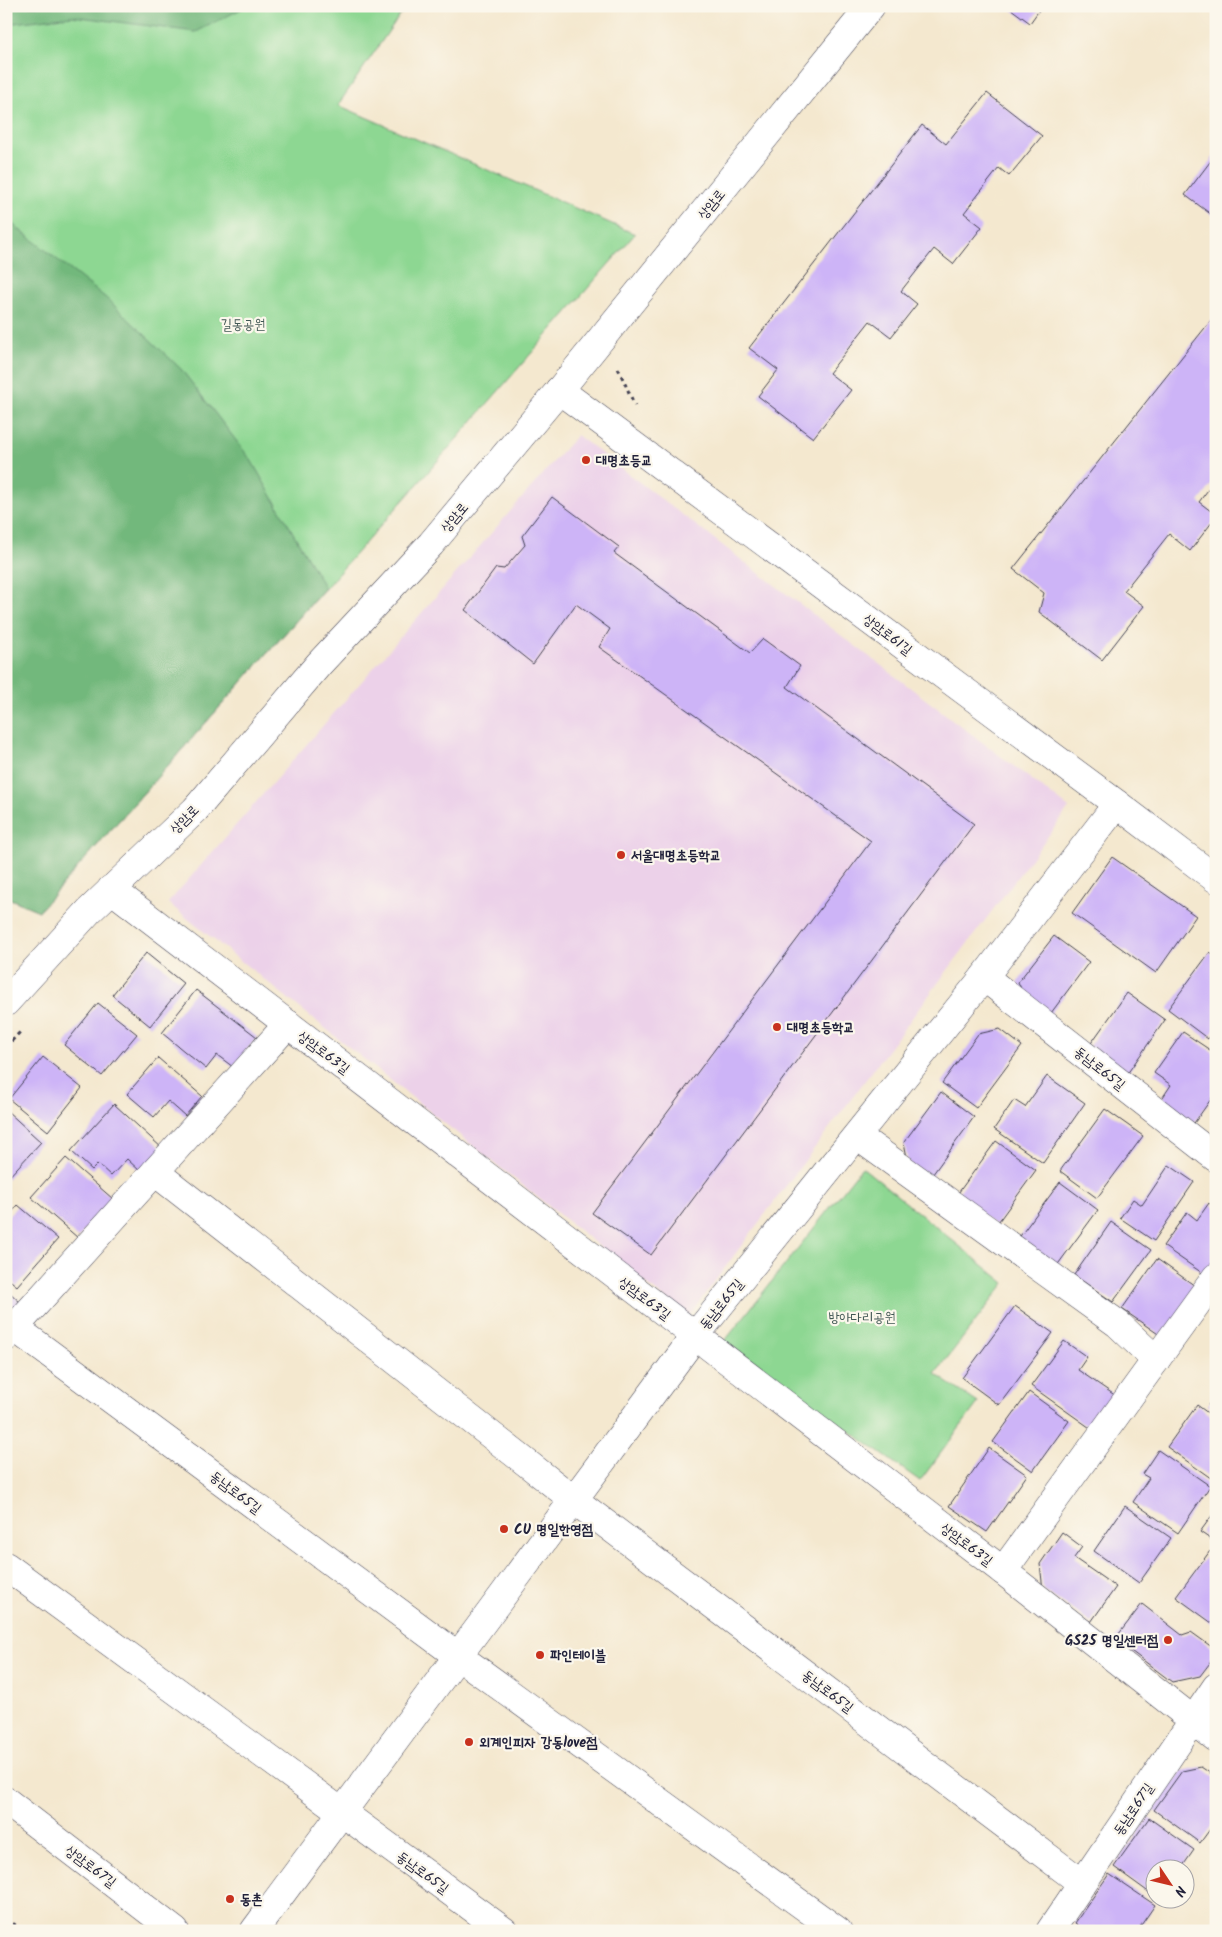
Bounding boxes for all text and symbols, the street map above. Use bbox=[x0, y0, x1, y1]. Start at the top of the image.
street label: 상암로 bbox=[693, 185, 731, 225]
park label: 길동공원 bbox=[220, 314, 266, 336]
place label: 대명초등교 bbox=[595, 450, 652, 472]
marker: 대명초등교 bbox=[580, 454, 592, 466]
street label: 상암로 bbox=[435, 498, 474, 538]
street label: 상암로61길 bbox=[858, 609, 917, 661]
street label: 상암로 bbox=[165, 800, 204, 839]
place label: 서울대명초등학교 bbox=[631, 845, 721, 867]
marker: 서울대명초등학교 bbox=[615, 849, 627, 861]
place label: 대명초등학교 bbox=[786, 1017, 855, 1039]
marker: 대명초등학교 bbox=[771, 1021, 783, 1033]
street label: 상암로63길 bbox=[292, 1026, 355, 1080]
street label: 동남로65길 bbox=[1069, 1042, 1131, 1096]
street label: 상암로63길 bbox=[613, 1272, 676, 1326]
street label: 동남로65길 bbox=[694, 1274, 750, 1335]
park label: 방아다리공원 bbox=[828, 1307, 896, 1329]
street label: 동남로65길 bbox=[205, 1466, 267, 1520]
street label: 상암로63길 bbox=[935, 1518, 998, 1572]
place label: CU 명일한영점 bbox=[514, 1519, 593, 1541]
marker: CU 명일한영점 bbox=[498, 1523, 510, 1535]
place label: GS25 명일센터점 bbox=[1065, 1630, 1159, 1652]
marker: GS25 명일센터점 bbox=[1162, 1634, 1174, 1646]
place label: 파인테이블 bbox=[550, 1645, 606, 1667]
marker: 파인테이블 bbox=[534, 1649, 546, 1661]
street label: 동남로65길 bbox=[797, 1665, 859, 1719]
place label: 외계인피자 강동love점 bbox=[479, 1732, 598, 1754]
marker: 외계인피자 강동love점 bbox=[463, 1736, 475, 1748]
street label: 동남로67길 bbox=[1108, 1778, 1160, 1840]
street label: 상암로67길 bbox=[60, 1840, 121, 1894]
street label: 동남로65길 bbox=[392, 1846, 454, 1900]
north arrow bbox=[1144, 1860, 1194, 1910]
text: N bbox=[1168, 1881, 1191, 1901]
place label: 동촌 bbox=[240, 1889, 263, 1911]
marker: 동촌 bbox=[224, 1893, 236, 1905]

